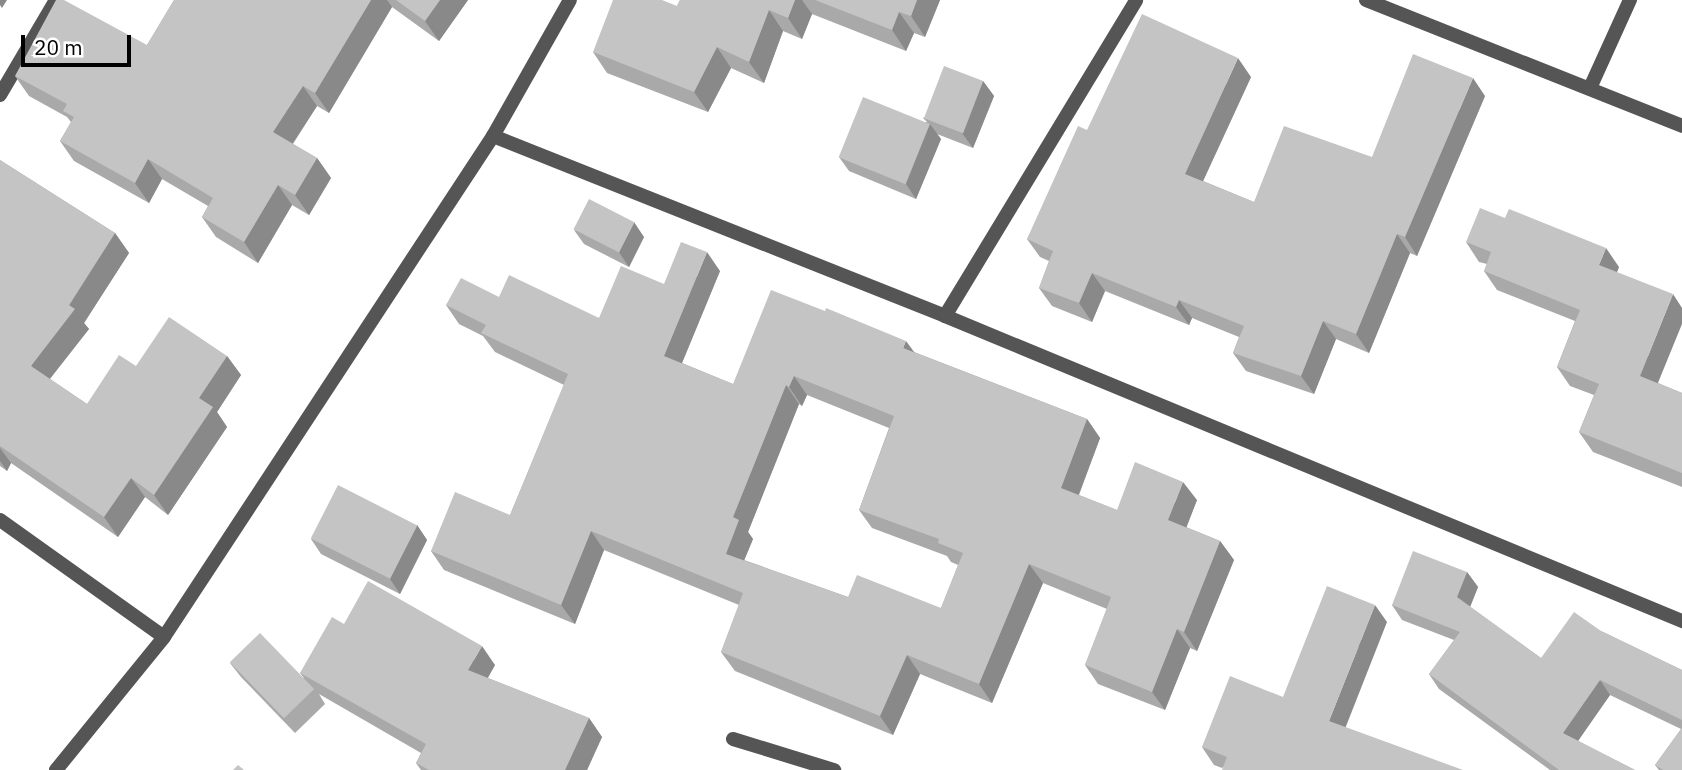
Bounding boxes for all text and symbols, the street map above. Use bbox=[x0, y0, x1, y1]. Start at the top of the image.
scale bar bbox=[24, 21, 135, 65]
text: 20 m bbox=[34, 33, 83, 61]

